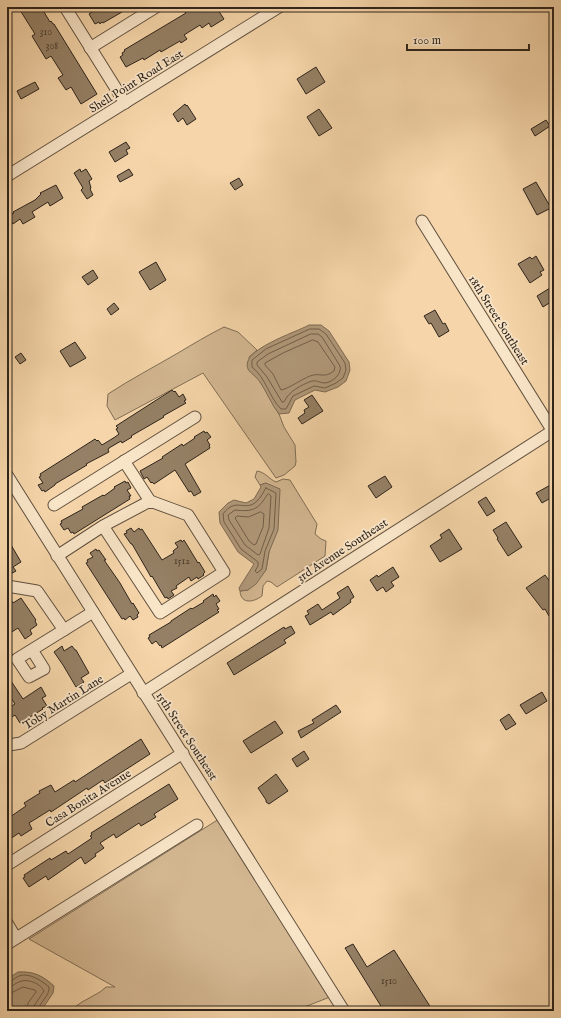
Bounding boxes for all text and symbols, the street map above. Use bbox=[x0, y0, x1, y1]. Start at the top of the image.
house number: 310 bbox=[40, 26, 52, 39]
scale bar bbox=[407, 26, 529, 52]
text: 100 m bbox=[413, 33, 441, 48]
house number: 308 bbox=[46, 40, 58, 53]
street label: Shell Point Road East bbox=[86, 46, 186, 116]
street label: 18th Street Southeast bbox=[465, 273, 532, 368]
street label: 3rd Avenue Southeast bbox=[294, 515, 391, 585]
house number: 1512 bbox=[174, 555, 190, 568]
street label: Toby Martin Lane bbox=[20, 671, 107, 733]
street label: 15th Street Southeast bbox=[152, 689, 221, 783]
street label: Casa Bonita Avenue bbox=[43, 766, 134, 831]
house number: 1510 bbox=[381, 975, 397, 988]

